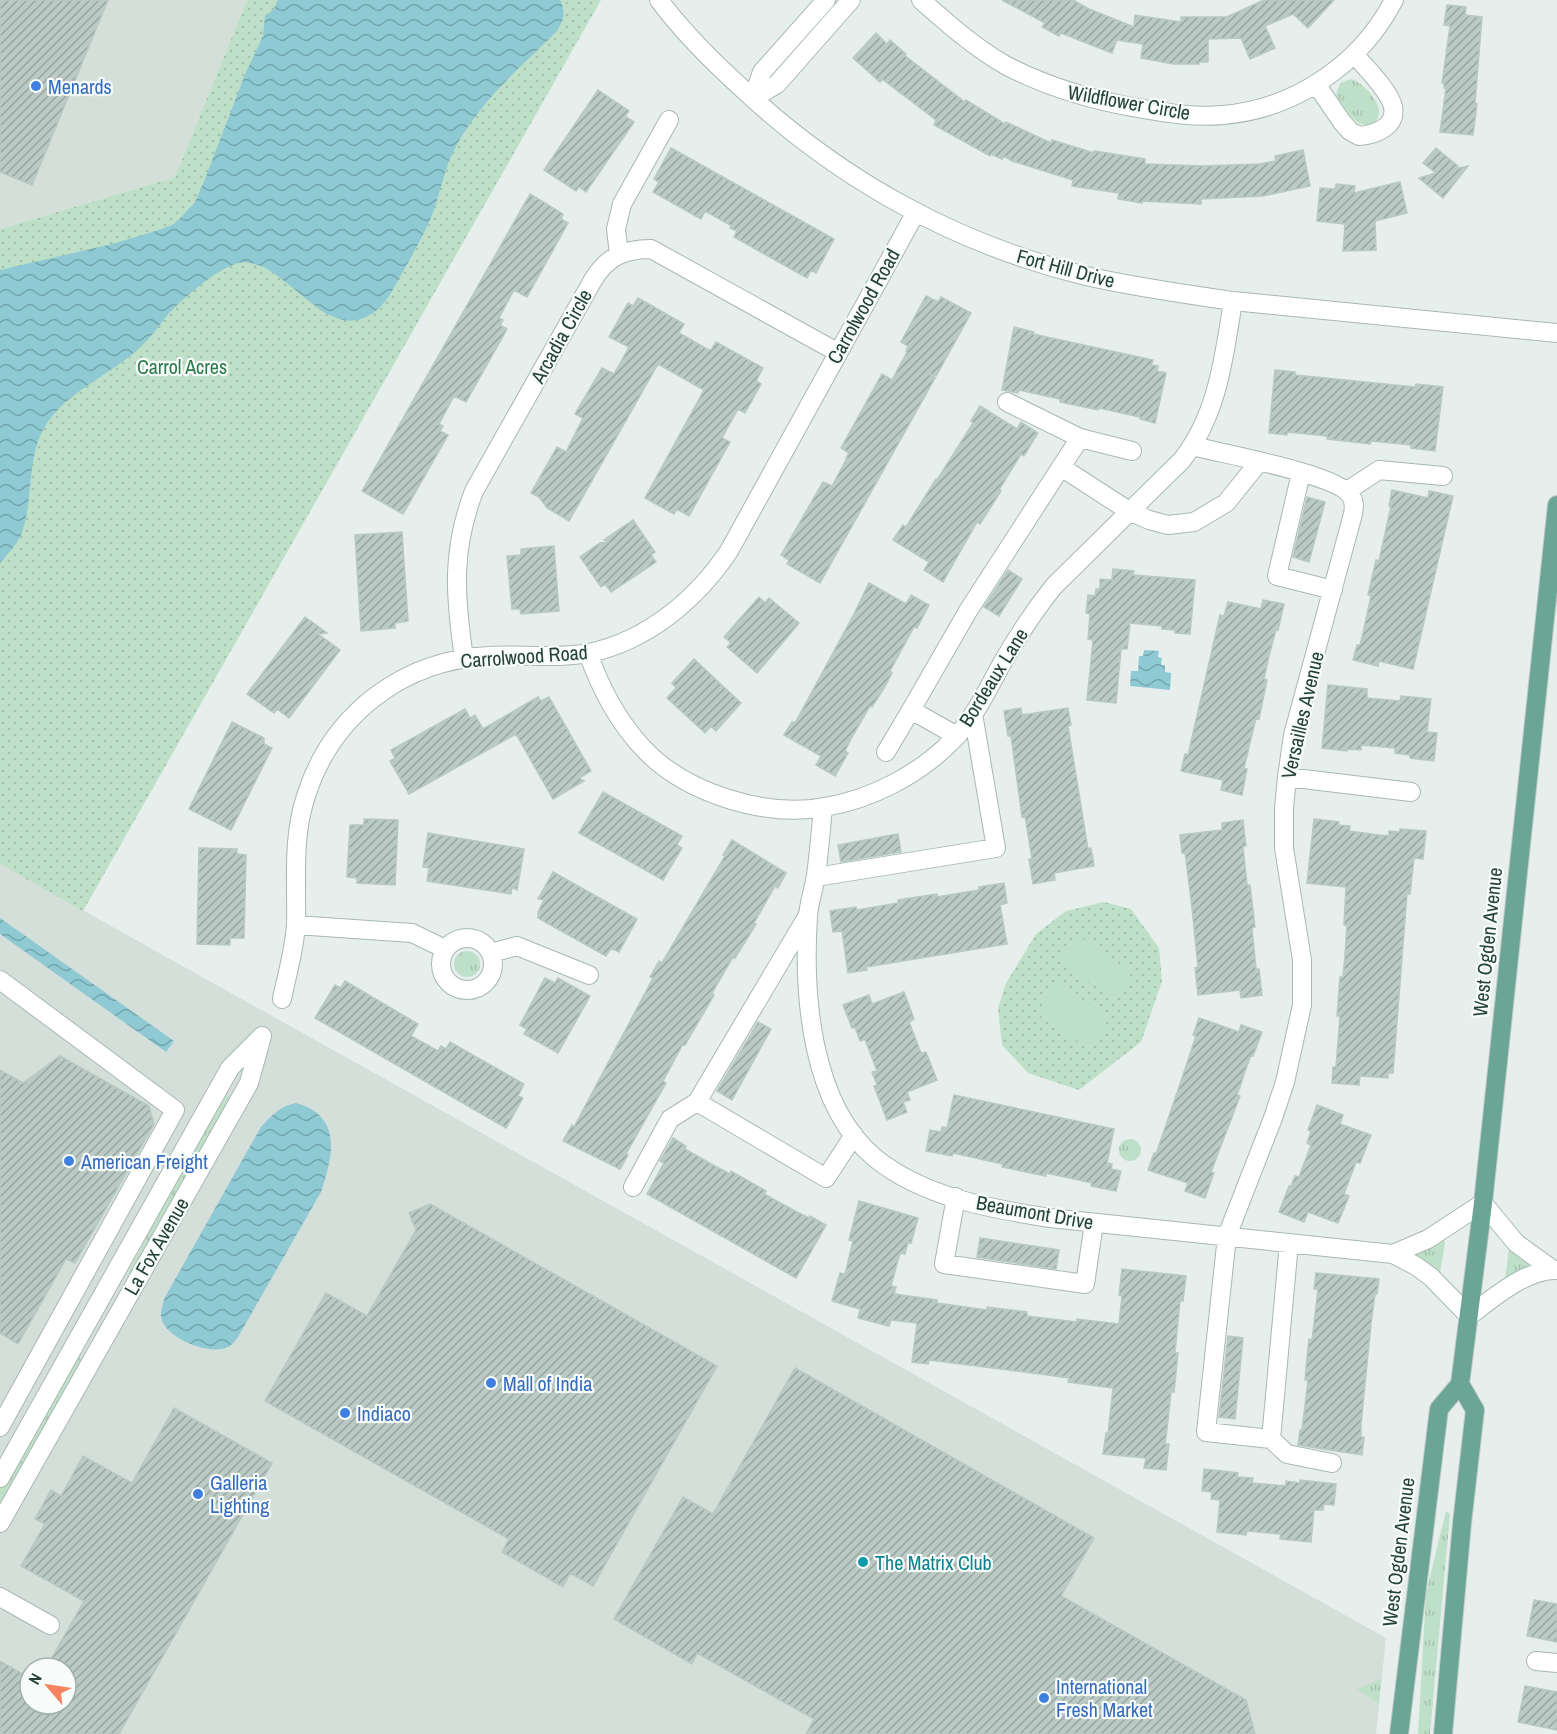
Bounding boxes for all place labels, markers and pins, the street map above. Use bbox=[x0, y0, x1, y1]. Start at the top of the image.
place label: Menards bbox=[48, 73, 112, 100]
marker: Menards bbox=[29, 79, 43, 93]
place label: American Freight bbox=[80, 1148, 208, 1175]
marker: American Freight bbox=[62, 1154, 76, 1168]
place label: Mall of India bbox=[503, 1370, 592, 1397]
marker: Mall of India bbox=[484, 1376, 498, 1390]
place label: Indiaco bbox=[357, 1400, 411, 1427]
marker: Indiaco bbox=[338, 1406, 352, 1420]
place label: Galleria Lighting bbox=[210, 1469, 269, 1519]
marker: Galleria Lighting bbox=[191, 1487, 205, 1501]
place label: The Matrix Club bbox=[875, 1549, 992, 1576]
marker: The Matrix Club bbox=[856, 1555, 870, 1569]
place label: International Fresh Market bbox=[1056, 1673, 1153, 1723]
marker: International Fresh Market bbox=[1037, 1691, 1051, 1705]

